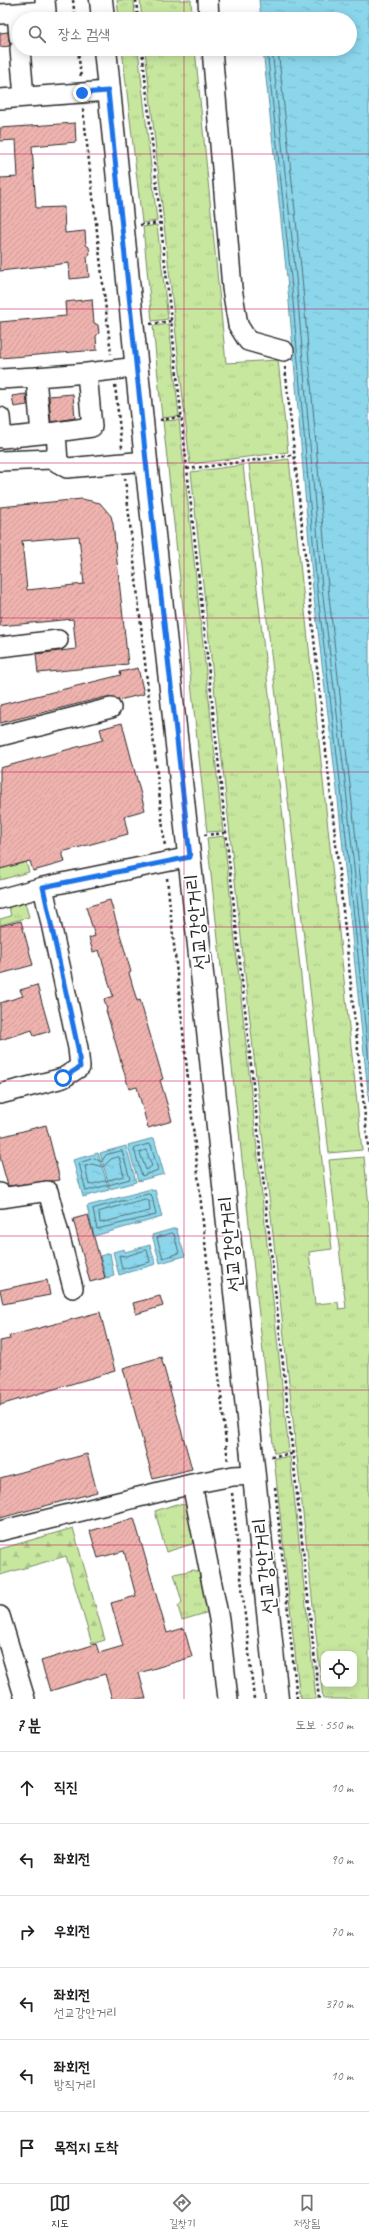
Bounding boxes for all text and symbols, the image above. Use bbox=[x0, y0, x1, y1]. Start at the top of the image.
search box bbox=[12, 12, 357, 56]
icon: search bbox=[26, 23, 48, 45]
text: 장소 검색 bbox=[58, 25, 110, 44]
route end bbox=[73, 84, 91, 102]
street label: 선교강안거리 bbox=[179, 873, 214, 971]
route start bbox=[54, 1069, 72, 1087]
street label: 선교강안거리 bbox=[213, 1195, 248, 1293]
street label: 선교강안거리 bbox=[247, 1517, 282, 1615]
map controls bbox=[321, 1651, 357, 1687]
button: locate bbox=[321, 1651, 357, 1687]
text: 7 분 bbox=[16, 1715, 41, 1736]
text: 도보 · 550 m bbox=[295, 1717, 353, 1733]
icon: ahead bbox=[16, 1777, 38, 1799]
text: 직진 bbox=[54, 1778, 78, 1797]
text: 10 m bbox=[331, 1780, 353, 1796]
icon: left bbox=[16, 1849, 38, 1871]
text: 좌회전 bbox=[54, 1850, 90, 1869]
text: 90 m bbox=[331, 1852, 353, 1868]
icon: right bbox=[16, 1921, 38, 1943]
text: 우회전 bbox=[54, 1922, 90, 1941]
text: 70 m bbox=[331, 1924, 353, 1940]
text: 좌회전 bbox=[54, 1986, 90, 2005]
icon: left bbox=[16, 1993, 38, 2015]
text: 370 m bbox=[325, 1996, 353, 2012]
text: 선교강안거리 bbox=[54, 2005, 117, 2021]
text: 좌회전 bbox=[54, 2058, 90, 2077]
icon: left bbox=[16, 2065, 38, 2087]
text: 10 m bbox=[331, 2068, 353, 2084]
text: 방직거리 bbox=[54, 2077, 96, 2093]
icon: arrive bbox=[16, 2137, 38, 2159]
text: 목적지 도착 bbox=[54, 2138, 118, 2157]
tab: 지도 bbox=[49, 2192, 71, 2231]
tab: 길찾기 bbox=[169, 2192, 195, 2231]
tab: 저장됨 bbox=[293, 2192, 320, 2231]

